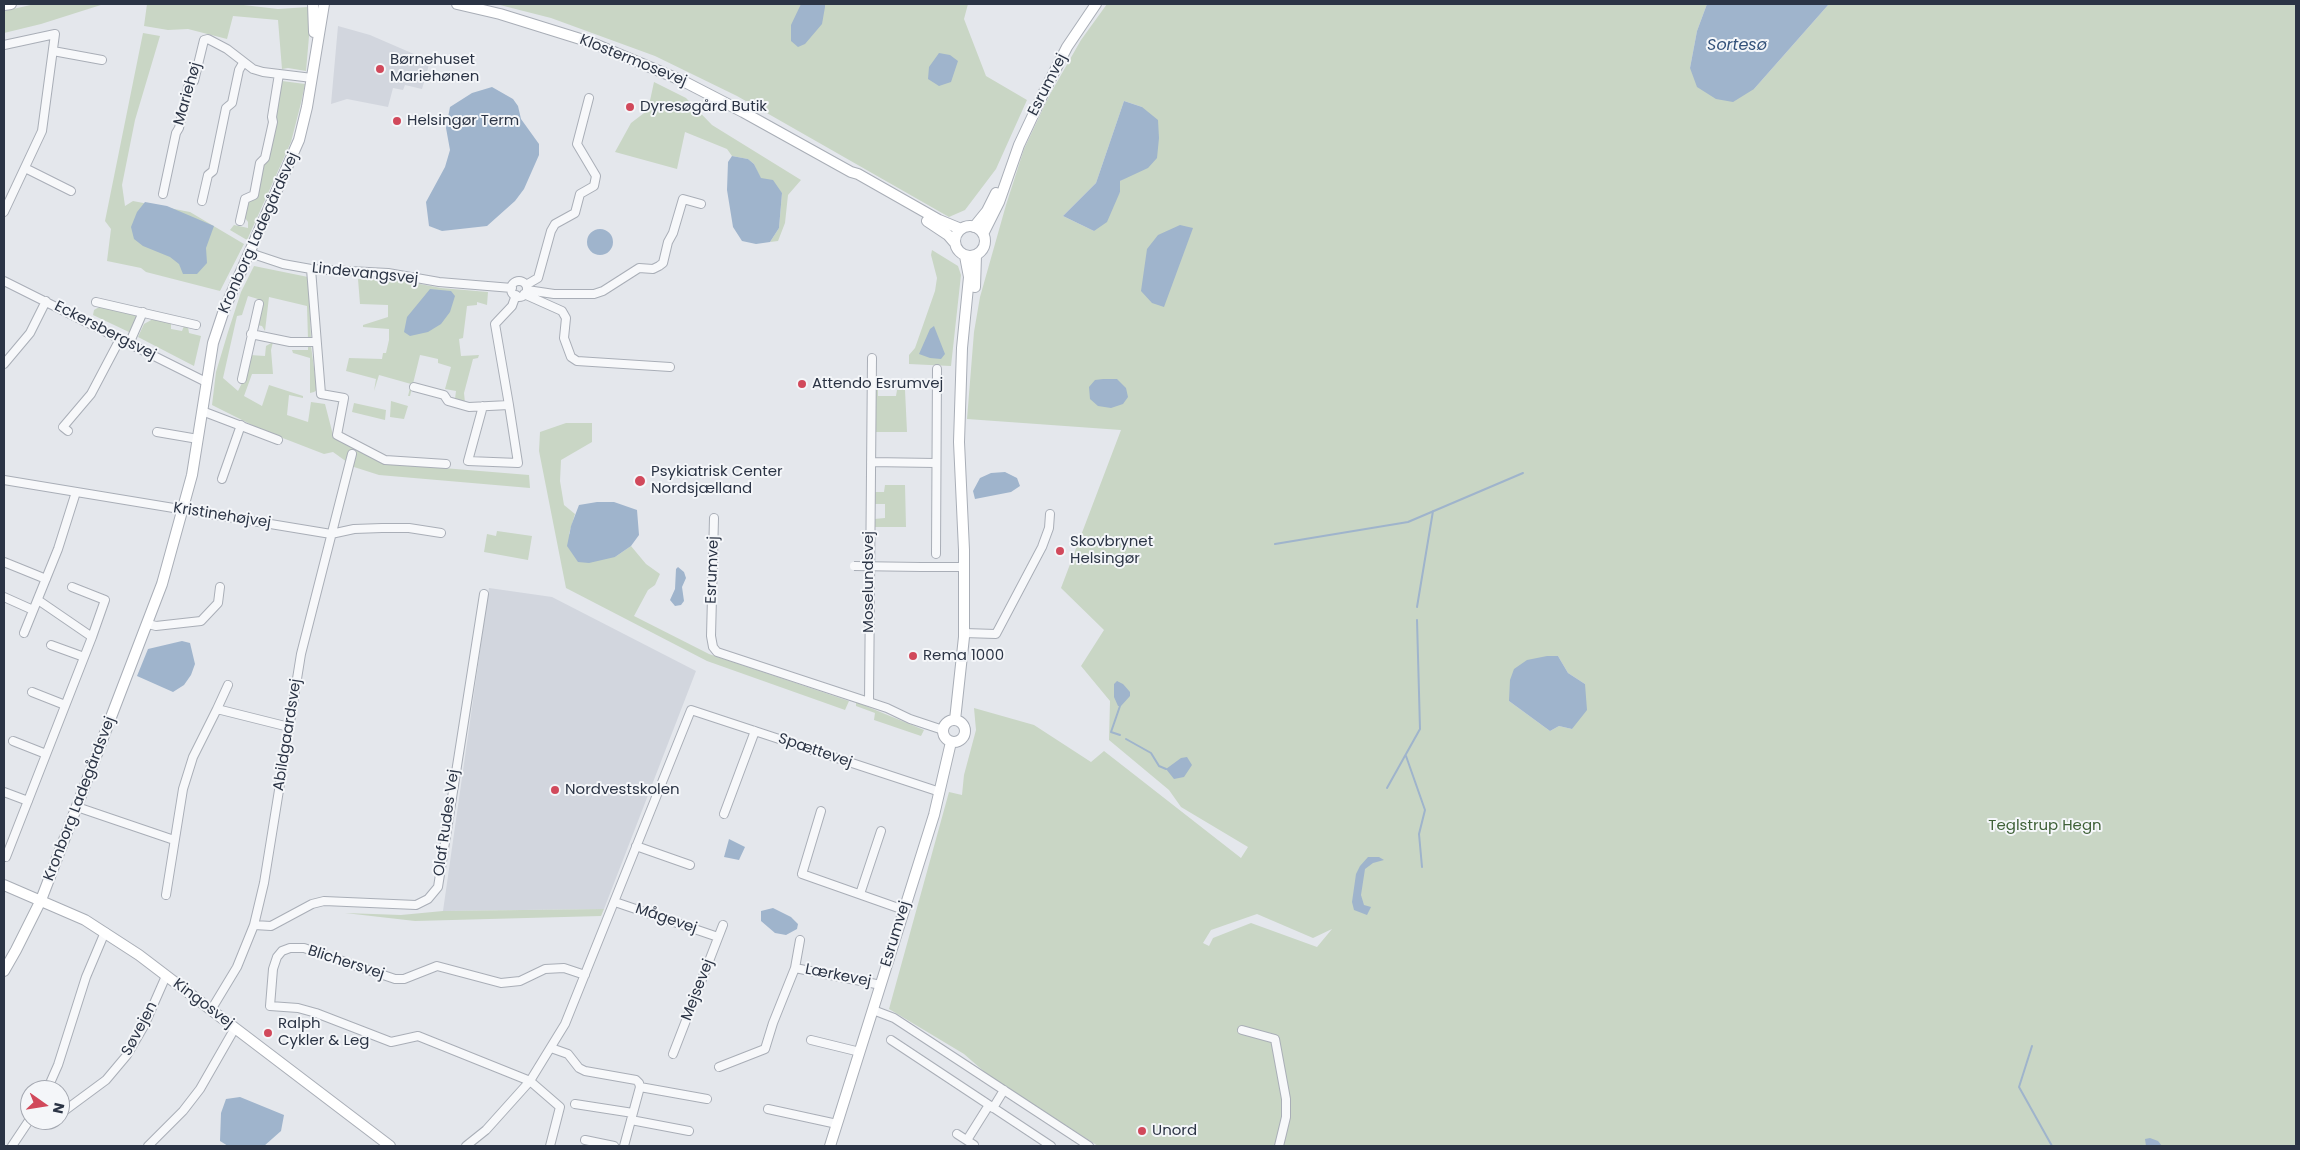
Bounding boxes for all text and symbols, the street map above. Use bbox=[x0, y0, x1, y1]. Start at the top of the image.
street label: Klostermosevej bbox=[577, 31, 689, 91]
water label: Sortesø bbox=[1707, 36, 1767, 56]
place label: Børnehuset Mariehønen bbox=[390, 51, 479, 86]
street label: Esrumvej bbox=[1025, 51, 1071, 119]
street label: Mariehøj bbox=[170, 60, 206, 128]
marker: Børnehuset Mariehønen bbox=[374, 63, 386, 75]
place label: Dyresøgård Butik bbox=[640, 98, 767, 116]
marker: Dyresøgård Butik bbox=[624, 101, 636, 113]
place label: Helsingør Term bbox=[407, 112, 519, 130]
marker: Helsingør Term bbox=[391, 115, 403, 127]
street label: Kronborg Ladegårdsvej bbox=[215, 150, 303, 316]
street label: Lindevangsvej bbox=[311, 259, 419, 289]
street label: Eckersbergsvej bbox=[51, 298, 159, 364]
place label: Attendo Esrumvej bbox=[812, 375, 943, 393]
marker: Attendo Esrumvej bbox=[796, 378, 808, 390]
place label: Psykiatrisk Center Nordsjælland bbox=[651, 463, 783, 498]
marker: Psykiatrisk Center Nordsjælland bbox=[633, 474, 647, 488]
street label: Kristinehøjvej bbox=[172, 499, 272, 533]
street label: Moselundsvej bbox=[860, 531, 878, 633]
place label: Skovbrynet Helsingør bbox=[1070, 533, 1153, 568]
street label: Esrumvej bbox=[703, 536, 723, 604]
marker: Skovbrynet Helsingør bbox=[1054, 545, 1066, 557]
place label: Rema 1000 bbox=[923, 647, 1004, 665]
marker: Rema 1000 bbox=[907, 650, 919, 662]
street label: Abildgaardsvej bbox=[270, 678, 306, 792]
street label: Kronborg Ladegårdsvej bbox=[40, 714, 120, 884]
street label: Spættevej bbox=[776, 730, 854, 772]
street label: Olaf Rudes Vej bbox=[431, 768, 463, 878]
place label: Nordvestskolen bbox=[565, 781, 680, 799]
marker: Nordvestskolen bbox=[549, 784, 561, 796]
park label: Teglstrup Hegn bbox=[1988, 817, 2102, 835]
street label: Esrumvej bbox=[878, 899, 914, 969]
street label: Mågevej bbox=[633, 900, 699, 938]
street label: Blichersvej bbox=[305, 942, 387, 984]
street label: Mejsevej bbox=[678, 957, 718, 1023]
street label: Lærkevej bbox=[803, 961, 873, 991]
street label: Kingosvej bbox=[169, 975, 237, 1033]
street label: Søvejen bbox=[118, 999, 162, 1059]
place label: Ralph Cykler & Leg bbox=[278, 1015, 369, 1050]
marker: Ralph Cykler & Leg bbox=[262, 1027, 274, 1039]
north arrow bbox=[20, 1080, 70, 1130]
text: N bbox=[48, 1101, 70, 1116]
place label: Unord bbox=[1152, 1122, 1197, 1140]
marker: Unord bbox=[1136, 1125, 1148, 1137]

